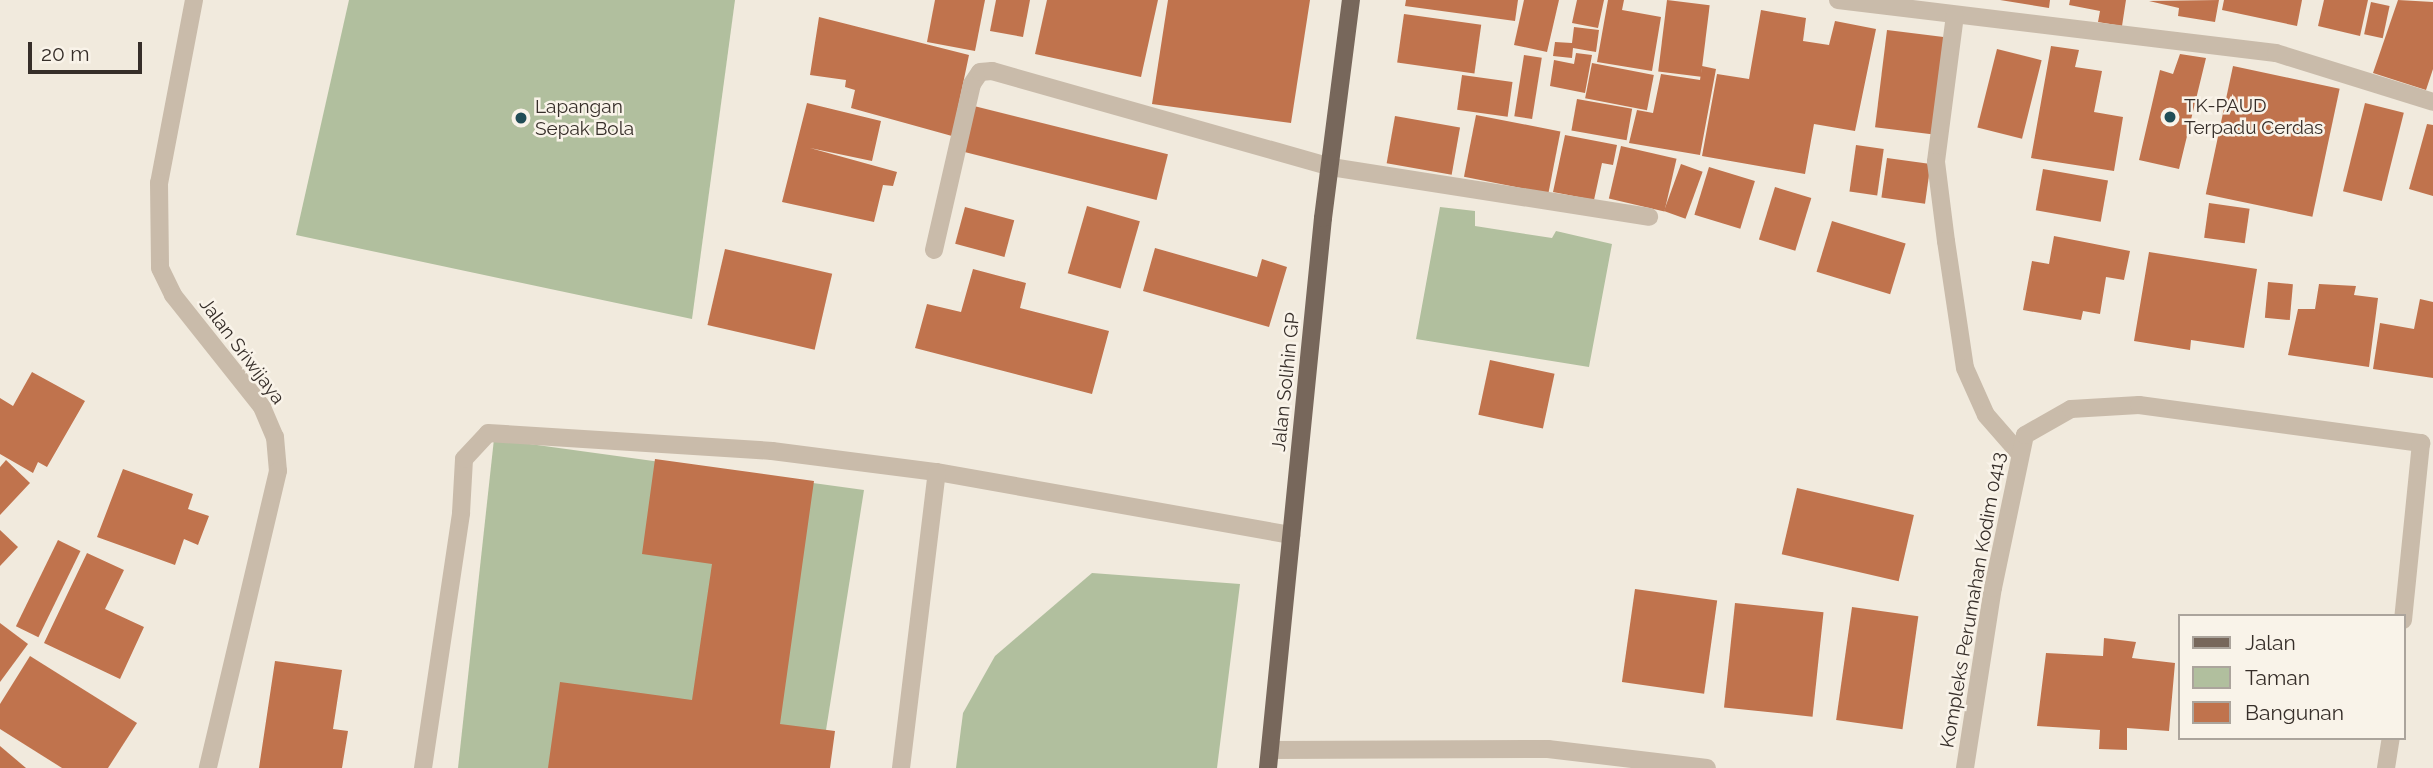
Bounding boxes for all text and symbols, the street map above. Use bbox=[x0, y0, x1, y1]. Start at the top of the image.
scale bar bbox=[32, 28, 145, 72]
text: 20 m bbox=[41, 41, 89, 66]
place label: TK-PAUD Terpadu Cerdas bbox=[2184, 95, 2323, 139]
place label: Lapangan Sepak Bola bbox=[535, 96, 634, 140]
marker: TK-PAUD Terpadu Cerdas bbox=[2162, 109, 2178, 125]
marker: Lapangan Sepak Bola bbox=[513, 110, 529, 126]
street label: Jalan Sriwijaya bbox=[195, 293, 289, 409]
street label: Jalan Solihin GP bbox=[1267, 311, 1305, 453]
street label: Kompleks Perumahan Kodim 0413 bbox=[1936, 450, 2010, 750]
legend bbox=[2178, 614, 2405, 740]
text: Jalan bbox=[2245, 630, 2296, 655]
text: Taman bbox=[2245, 665, 2310, 690]
text: Bangunan bbox=[2245, 700, 2344, 725]

